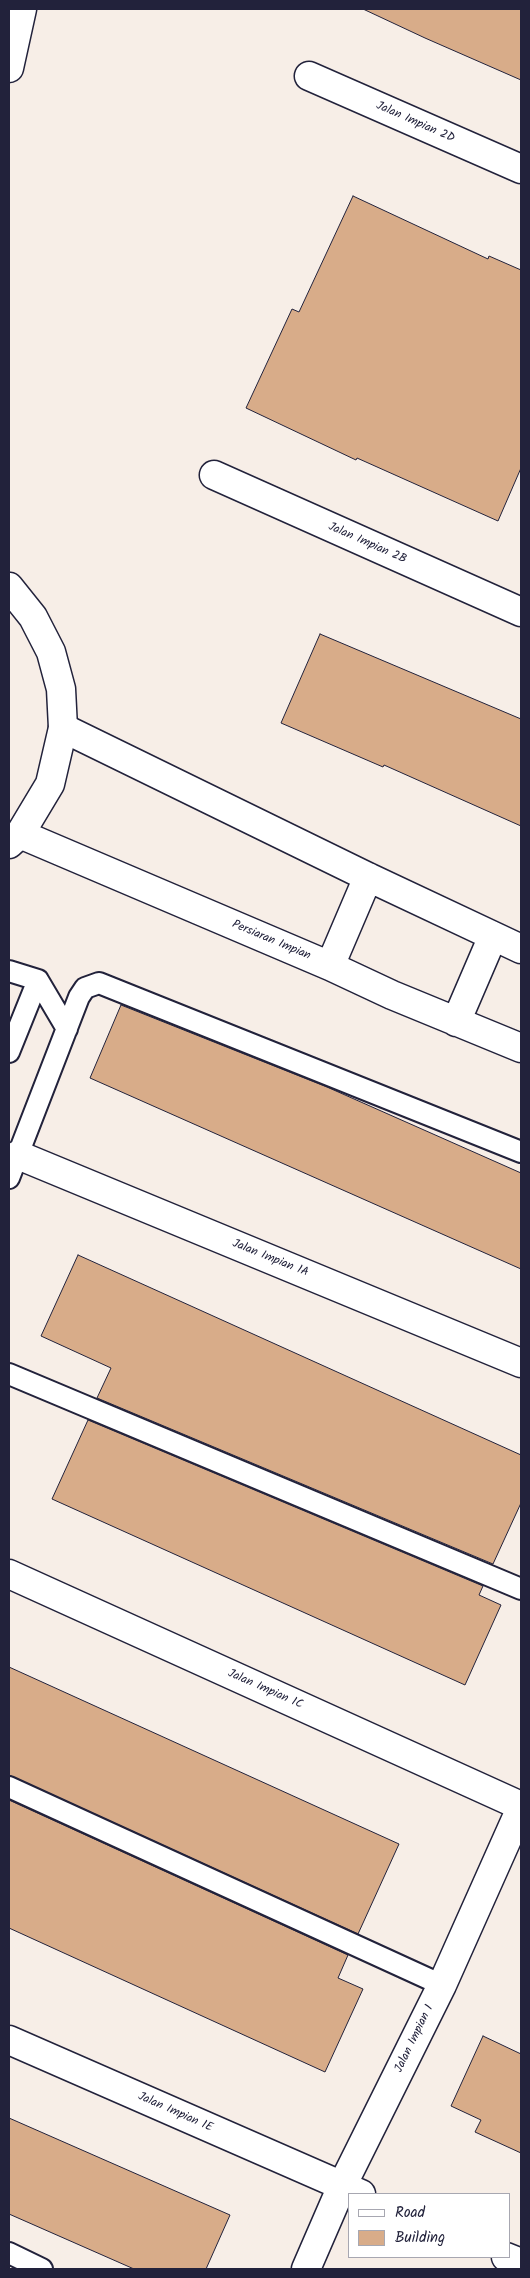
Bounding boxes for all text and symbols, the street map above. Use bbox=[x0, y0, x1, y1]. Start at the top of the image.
street label: Jalan Impian 2D bbox=[374, 99, 456, 147]
street label: Jalan Impian 2B bbox=[326, 520, 408, 568]
street label: Persiaran Impian bbox=[229, 918, 313, 964]
street label: Jalan Impian 1A bbox=[230, 1237, 310, 1281]
street label: Jalan Impian 1C bbox=[225, 1667, 305, 1713]
street label: Jalan Impian 1 bbox=[392, 2003, 438, 2075]
street label: Jalan Impian 1E bbox=[135, 2090, 215, 2136]
legend bbox=[348, 2193, 510, 2258]
text: Road bbox=[395, 2201, 425, 2225]
text: Building bbox=[395, 2226, 445, 2250]

